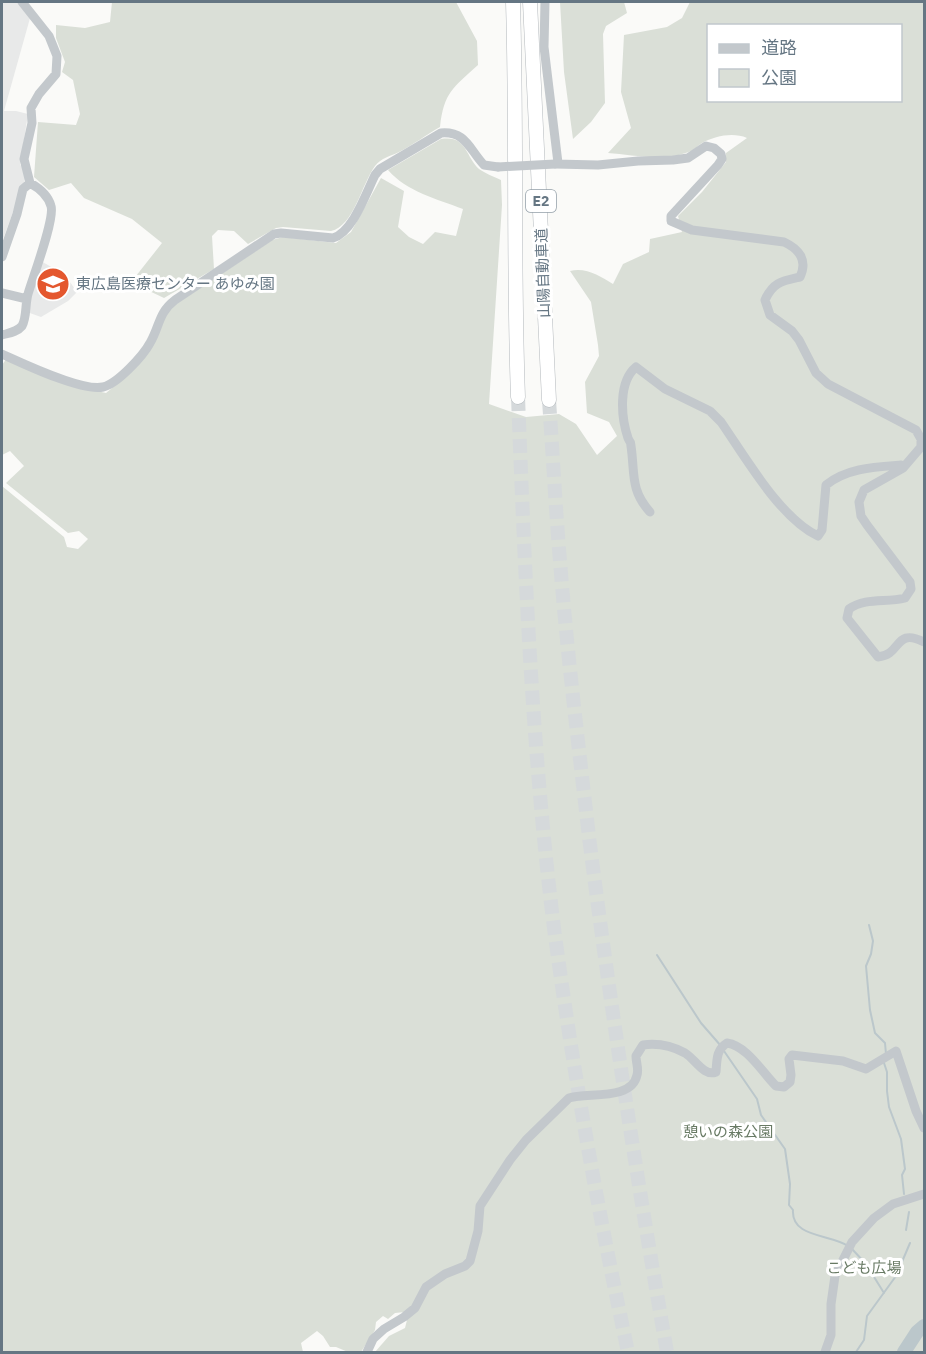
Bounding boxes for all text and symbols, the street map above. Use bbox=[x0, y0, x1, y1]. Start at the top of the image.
legend bbox=[707, 24, 902, 102]
text: 道路 bbox=[761, 36, 797, 59]
text: 公園 bbox=[761, 66, 797, 89]
road number: E2 bbox=[526, 190, 556, 212]
street label: 山陽自動車道 bbox=[531, 228, 554, 318]
school or university icon: 東広島医療センター あゆみ園 bbox=[35, 266, 71, 302]
place label: 東広島医療センター あゆみ園 bbox=[76, 274, 275, 293]
park label: 憩いの森公園 bbox=[683, 1122, 773, 1141]
park label: こども広場 bbox=[826, 1258, 902, 1277]

